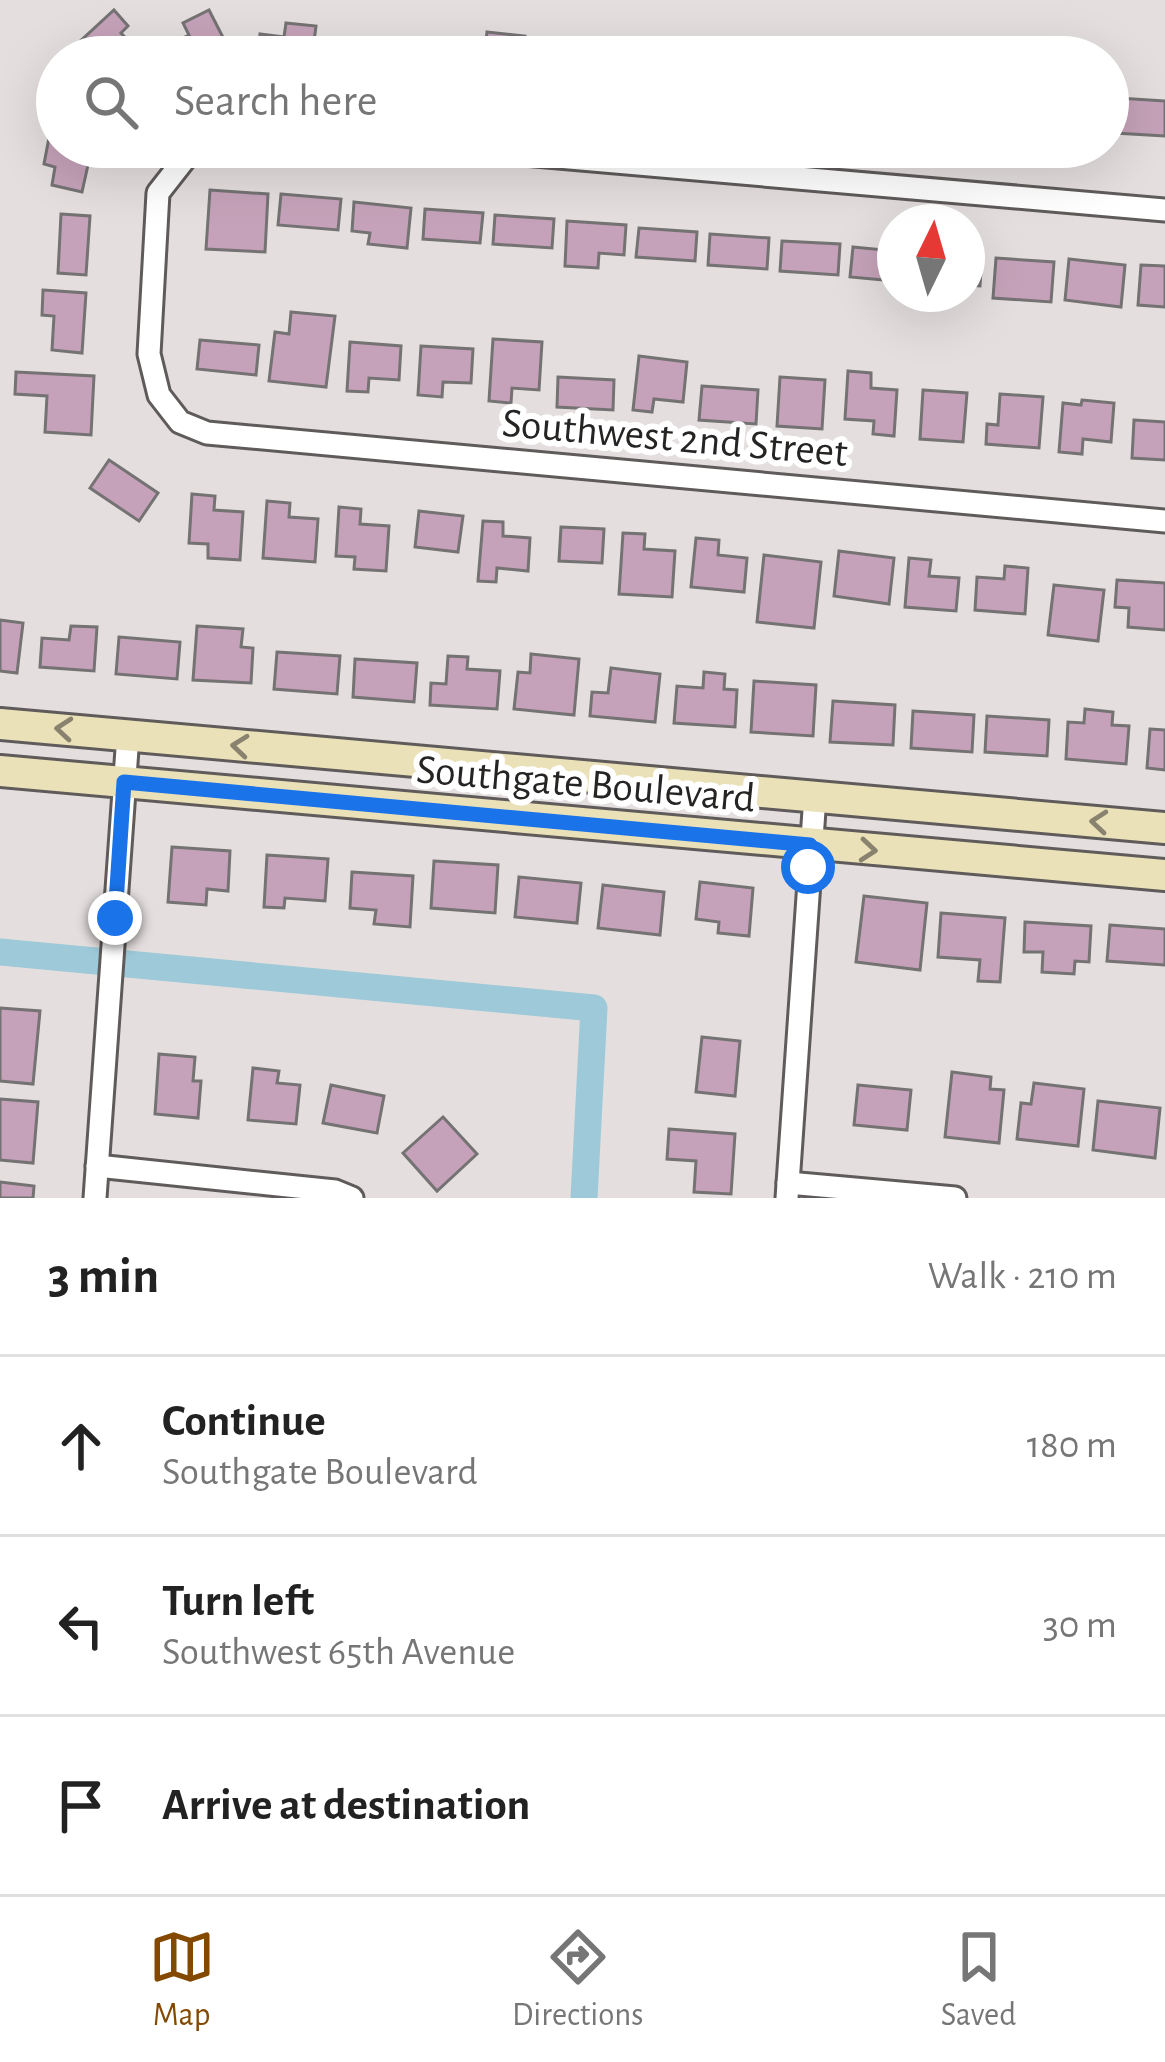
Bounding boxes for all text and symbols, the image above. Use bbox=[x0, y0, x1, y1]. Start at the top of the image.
search box bbox=[36, 36, 1129, 168]
icon: search bbox=[78, 69, 144, 135]
text: Search here bbox=[174, 79, 377, 124]
north arrow bbox=[877, 204, 985, 312]
street label: Southwest 2nd Street bbox=[500, 402, 849, 474]
one-way arrow bbox=[54, 717, 73, 742]
one-way arrow bbox=[230, 734, 249, 759]
street label: Southgate Boulevard bbox=[415, 748, 757, 820]
one-way arrow bbox=[1090, 810, 1109, 835]
one-way arrow bbox=[859, 837, 878, 862]
route start bbox=[781, 840, 835, 894]
route end bbox=[88, 891, 142, 945]
text: 3 min bbox=[48, 1251, 159, 1302]
text: Walk · 210 m bbox=[928, 1257, 1117, 1296]
text: Continue bbox=[162, 1399, 326, 1444]
icon: ahead bbox=[48, 1413, 114, 1479]
text: 180 m bbox=[1027, 1426, 1117, 1465]
text: Southgate Boulevard bbox=[162, 1453, 478, 1492]
text: Turn left bbox=[162, 1579, 314, 1624]
icon: left bbox=[48, 1593, 114, 1659]
text: 30 m bbox=[1043, 1606, 1117, 1645]
text: Southwest 65th Avenue bbox=[162, 1633, 515, 1672]
icon: arrive bbox=[48, 1773, 114, 1839]
text: Arrive at destination bbox=[162, 1783, 530, 1828]
tab: Map bbox=[149, 1924, 215, 2036]
tab: Directions bbox=[512, 1924, 643, 2036]
tab: Saved bbox=[941, 1924, 1016, 2036]

